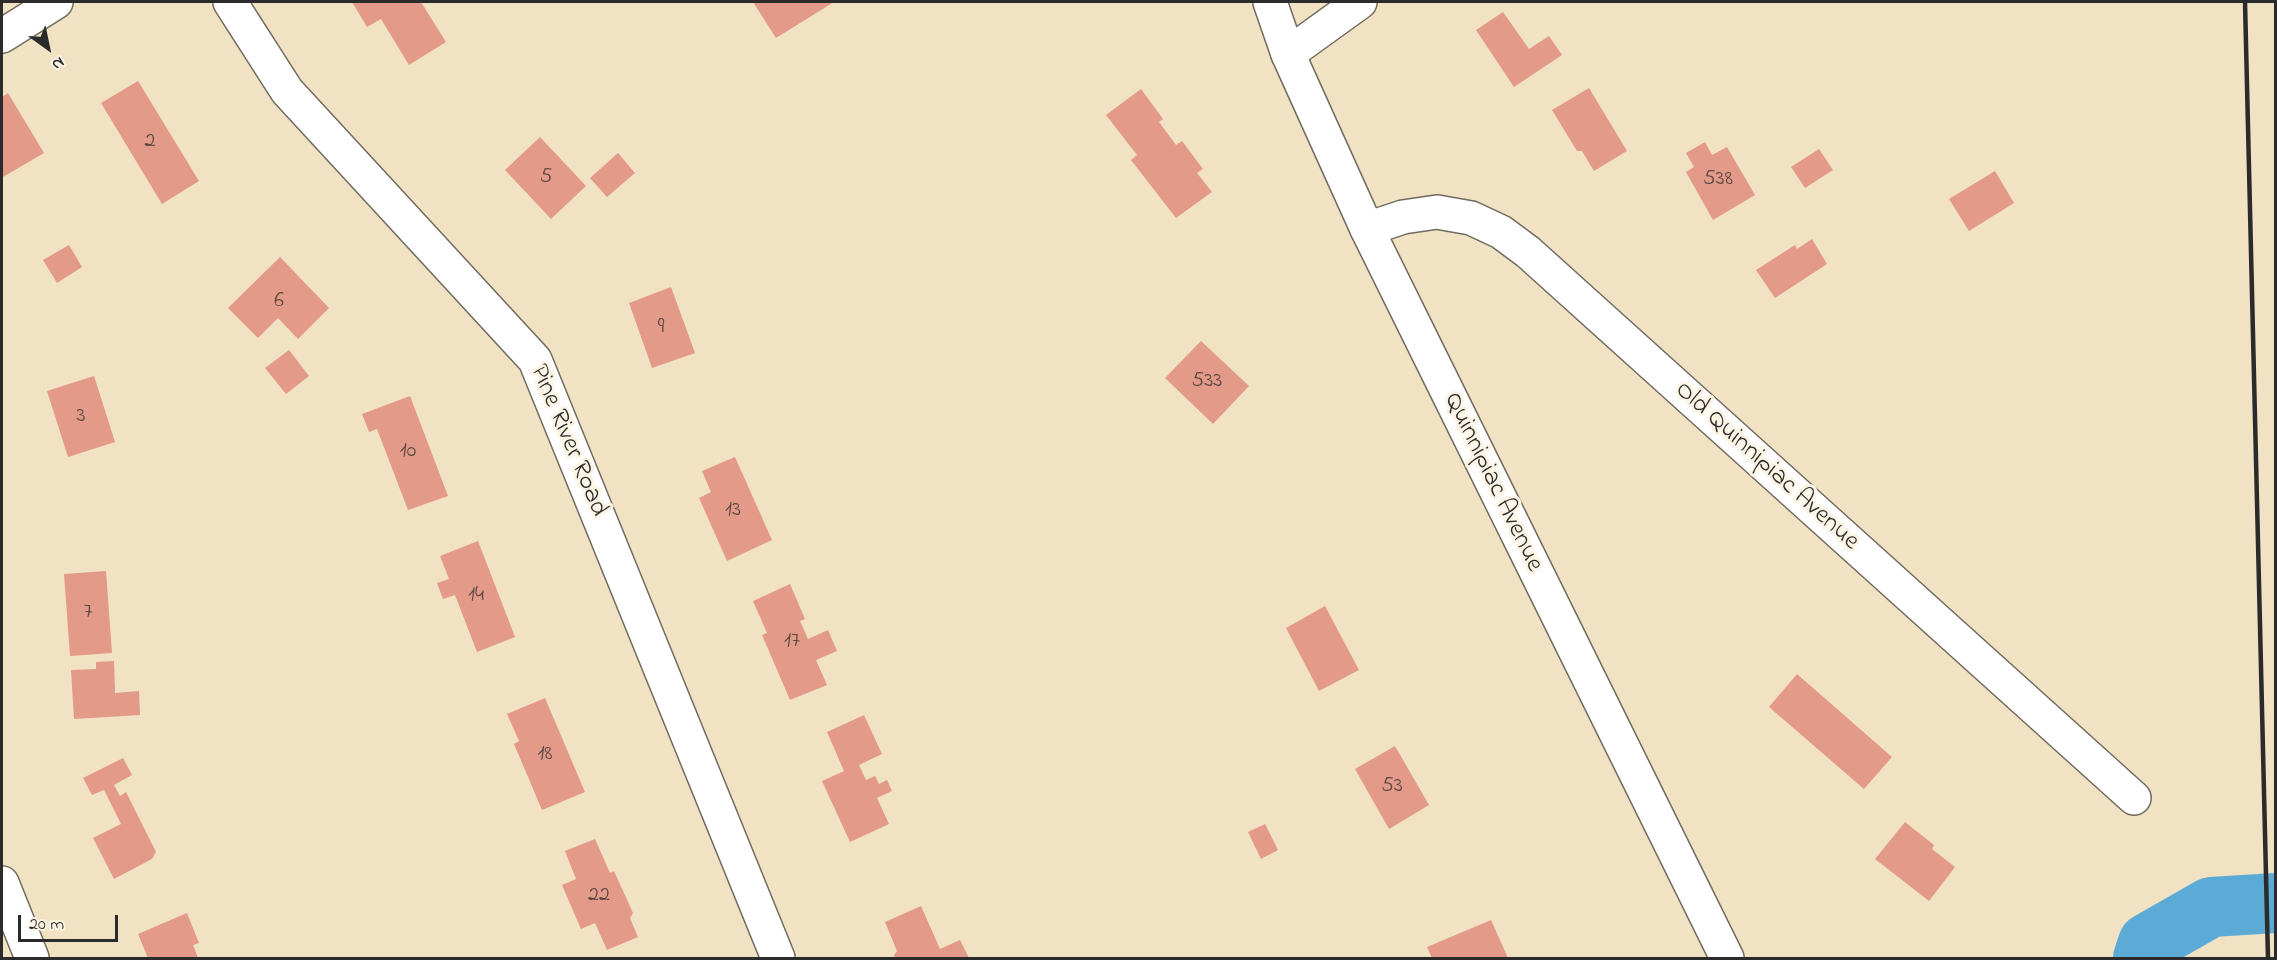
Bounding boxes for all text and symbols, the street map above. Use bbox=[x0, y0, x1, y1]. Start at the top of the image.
north arrow bbox=[18, 18, 78, 78]
text: N bbox=[47, 50, 69, 76]
house number: 2 bbox=[145, 129, 155, 155]
house number: 5 bbox=[540, 165, 552, 191]
house number: 538 bbox=[1703, 167, 1733, 193]
house number: 6 bbox=[274, 289, 284, 315]
house number: 9 bbox=[658, 315, 664, 341]
street label: Pine River Road bbox=[521, 360, 613, 522]
house number: 533 bbox=[1192, 369, 1222, 395]
street label: Old Quinnipiac Avenue bbox=[1667, 376, 1865, 558]
street label: Quinnipiac Avenue bbox=[1435, 388, 1549, 578]
house number: 3 bbox=[76, 404, 86, 430]
house number: 10 bbox=[400, 439, 416, 465]
house number: 13 bbox=[725, 498, 741, 524]
house number: 14 bbox=[468, 583, 484, 609]
house number: 7 bbox=[83, 600, 93, 626]
house number: 17 bbox=[784, 629, 800, 655]
house number: 18 bbox=[537, 742, 553, 768]
house number: 53 bbox=[1381, 774, 1403, 800]
house number: 22 bbox=[588, 883, 610, 909]
scale bar bbox=[21, 903, 122, 941]
text: 20 m bbox=[29, 912, 64, 938]

